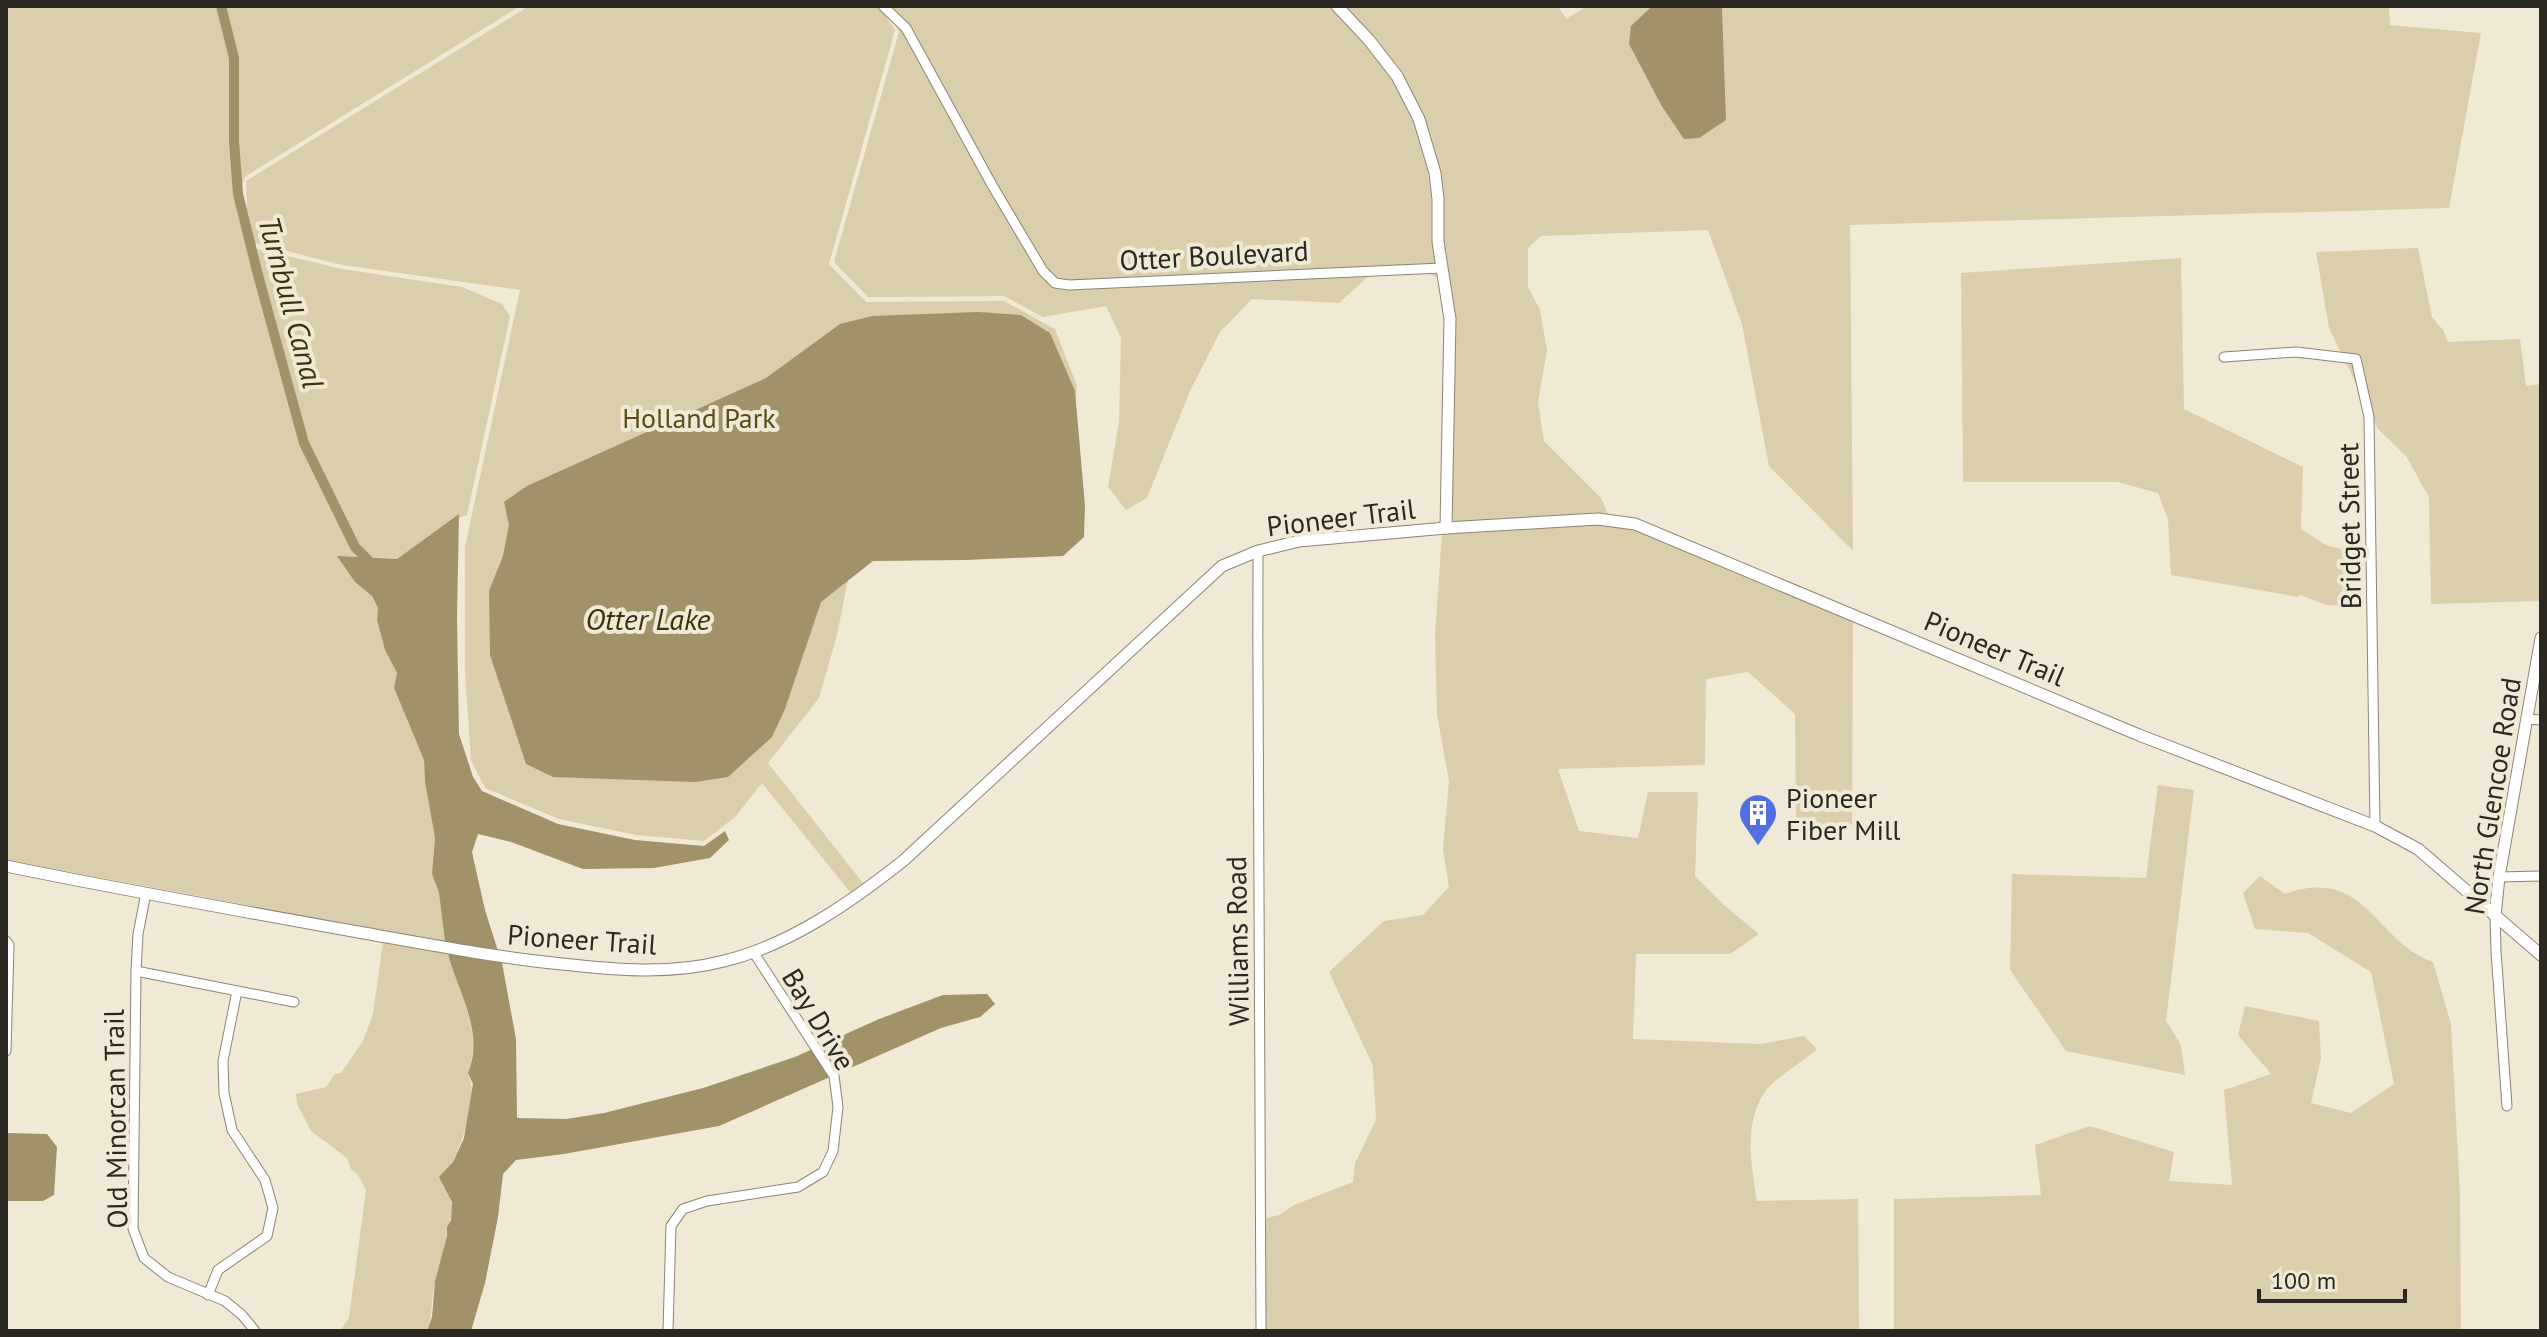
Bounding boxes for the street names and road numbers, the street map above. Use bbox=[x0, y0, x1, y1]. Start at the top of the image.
street label: Otter Boulevard bbox=[1119, 232, 1309, 278]
street label: Bridget Street bbox=[2329, 442, 2369, 609]
street label: Pioneer Trail bbox=[1265, 490, 1417, 544]
street label: Pioneer Trail bbox=[1919, 602, 2071, 694]
street label: North Glencoe Road bbox=[2455, 675, 2529, 917]
street label: Williams Road bbox=[1217, 856, 1257, 1026]
street label: Pioneer Trail bbox=[506, 915, 658, 963]
street label: Bay Drive bbox=[774, 961, 864, 1077]
street label: Old Minorcan Trail bbox=[95, 1009, 135, 1229]

